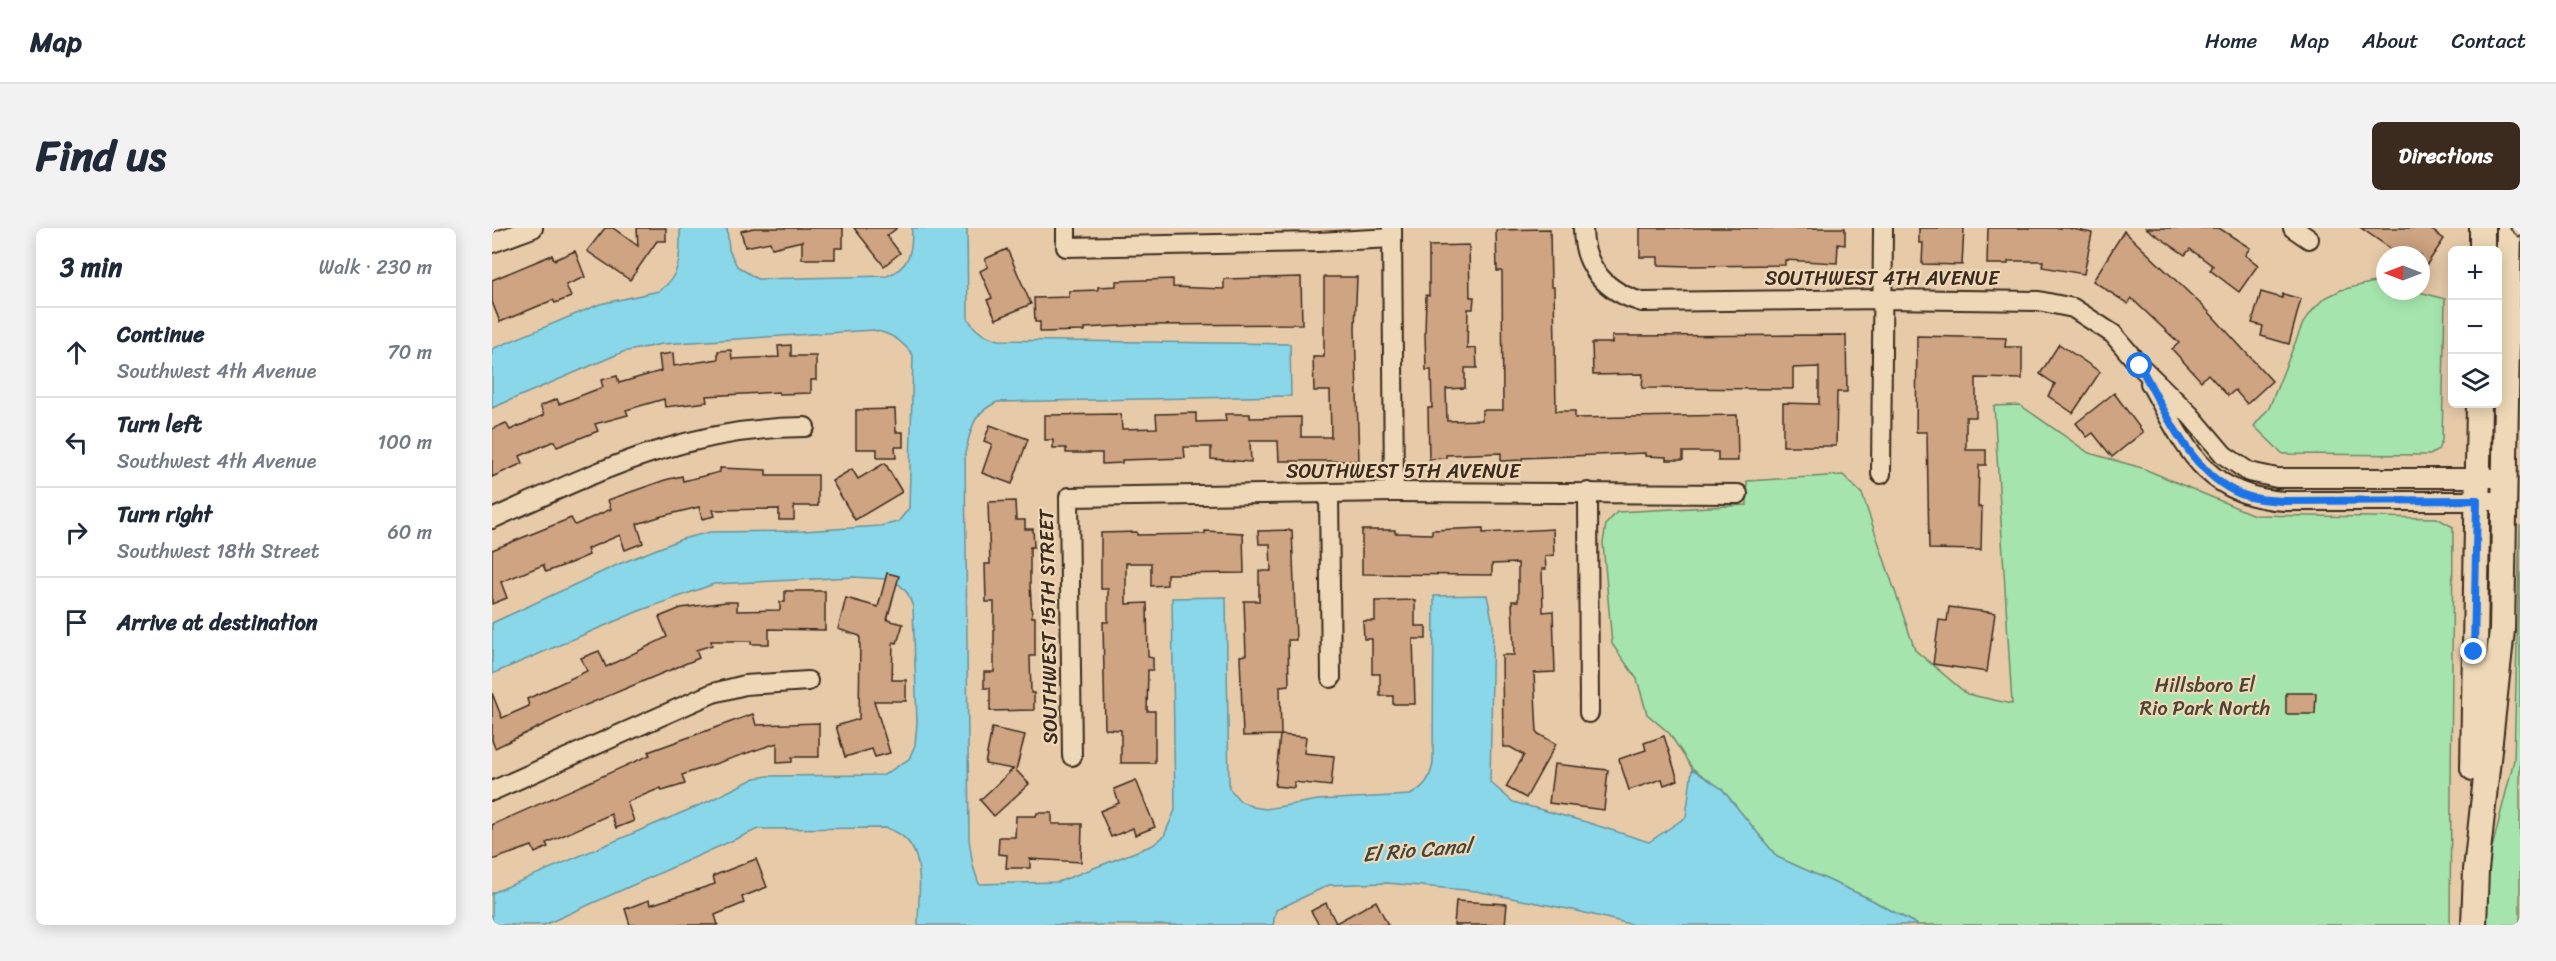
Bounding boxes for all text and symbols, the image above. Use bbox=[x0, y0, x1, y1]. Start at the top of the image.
text: Map bbox=[30, 17, 82, 66]
text: Home bbox=[2205, 22, 2257, 60]
text: Map bbox=[2290, 22, 2329, 60]
text: About bbox=[2362, 22, 2419, 60]
text: Contact bbox=[2452, 22, 2526, 60]
text: Find us bbox=[36, 119, 166, 193]
button: Directions bbox=[2372, 122, 2520, 190]
text: 3 min bbox=[60, 244, 122, 290]
north arrow bbox=[2376, 246, 2430, 300]
map controls bbox=[2448, 246, 2502, 408]
button: + bbox=[2448, 246, 2502, 300]
text: Walk · 230 m bbox=[319, 250, 432, 285]
street label: SOUTHWEST 4TH AVENUE bbox=[1765, 261, 2001, 296]
button: − bbox=[2448, 300, 2502, 354]
text: Continue bbox=[117, 315, 205, 354]
text: 70 m bbox=[387, 335, 432, 370]
icon: ahead bbox=[60, 336, 93, 369]
route start bbox=[2126, 352, 2152, 378]
text: Southwest 4th Avenue bbox=[117, 354, 316, 389]
button: layers bbox=[2448, 354, 2502, 408]
text: Turn left bbox=[117, 405, 202, 444]
text: 100 m bbox=[378, 425, 432, 460]
icon: left bbox=[60, 426, 93, 459]
text: Southwest 4th Avenue bbox=[117, 444, 316, 479]
street label: SOUTHWEST 5TH AVENUE bbox=[1286, 454, 1522, 489]
text: Turn right bbox=[117, 495, 212, 534]
street label: SOUTHWEST 15TH STREET bbox=[1029, 508, 1068, 745]
text: 60 m bbox=[387, 515, 432, 550]
icon: right bbox=[60, 516, 93, 549]
text: Southwest 18th Street bbox=[117, 534, 319, 569]
text: Arrive at destination bbox=[117, 603, 318, 642]
icon: arrive bbox=[60, 606, 93, 639]
route end bbox=[2460, 638, 2486, 664]
park label: Hillsboro El Rio Park North bbox=[2140, 668, 2270, 726]
water label: El Rio Canal bbox=[1361, 826, 1478, 874]

